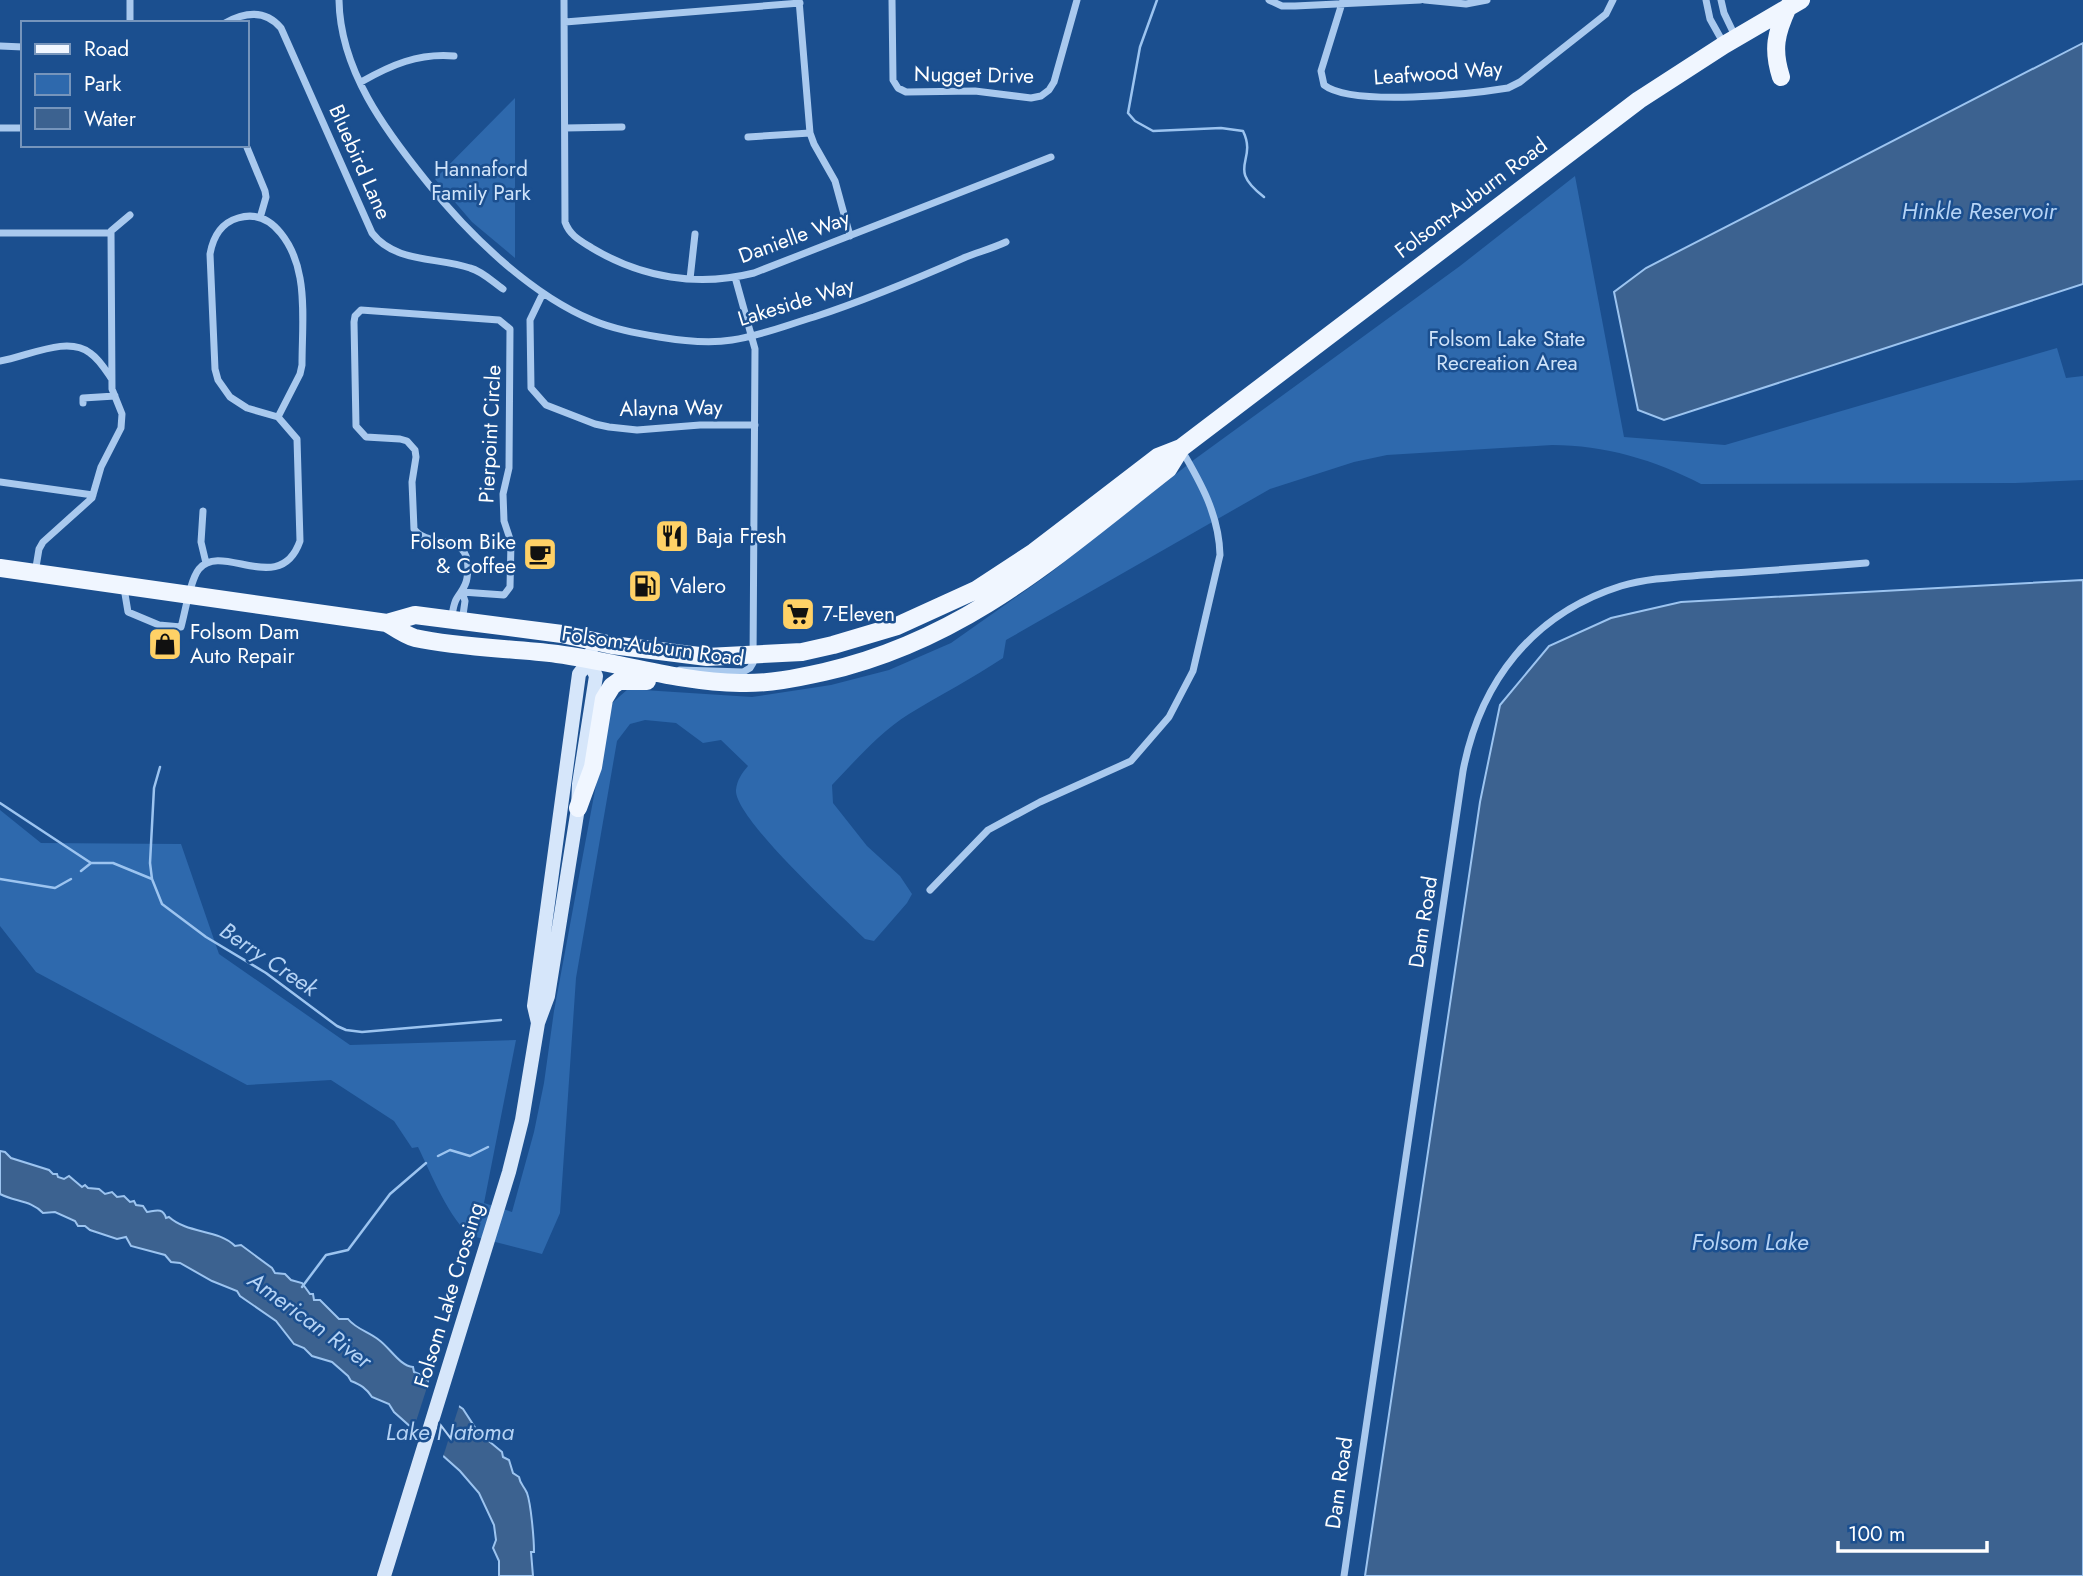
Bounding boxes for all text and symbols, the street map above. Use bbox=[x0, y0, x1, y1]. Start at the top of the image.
legend bbox=[21, 21, 248, 147]
text: Road bbox=[84, 34, 129, 64]
street label: Leafwood Way bbox=[1372, 53, 1504, 92]
street label: Nugget Drive bbox=[914, 59, 1034, 91]
text: Park bbox=[84, 69, 122, 99]
street label: Bluebird Lane bbox=[321, 100, 399, 224]
text: Water bbox=[84, 104, 137, 134]
street label: Folsom-Auburn Road bbox=[1388, 131, 1554, 265]
park label: Hannaford Family Park bbox=[431, 154, 532, 208]
water label: Hinkle Reservoir bbox=[1902, 194, 2058, 228]
street label: Danielle Way bbox=[734, 203, 855, 271]
street label: Lakeside Way bbox=[734, 270, 859, 334]
park label: Folsom Lake State Recreation Area bbox=[1429, 324, 1586, 378]
street label: Pierpoint Circle bbox=[471, 364, 509, 504]
street label: Alayna Way bbox=[619, 392, 724, 424]
restaurant icon: Baja Fresh bbox=[653, 517, 691, 555]
place label: Baja Fresh bbox=[696, 521, 787, 551]
place label: Folsom Bike & Coffee bbox=[410, 527, 516, 581]
cafe icon: Folsom Bike & Coffee bbox=[521, 535, 559, 573]
fuel station icon: Valero bbox=[626, 567, 664, 605]
place label: Valero bbox=[670, 571, 726, 601]
supermarket icon: 7-Eleven bbox=[779, 595, 817, 633]
place label: 7-Eleven bbox=[822, 599, 895, 629]
place label: Folsom Dam Auto Repair bbox=[190, 617, 300, 671]
street label: Folsom-Auburn Road bbox=[560, 618, 746, 674]
shop icon: Folsom Dam Auto Repair bbox=[146, 625, 184, 663]
street label: Dam Road bbox=[1401, 874, 1445, 970]
water label: Berry Creek bbox=[213, 914, 326, 1005]
street label: Folsom Lake Crossing bbox=[407, 1199, 491, 1391]
water label: Folsom Lake bbox=[1691, 1225, 1809, 1259]
water label: American River bbox=[240, 1263, 380, 1377]
water label: Lake Natoma bbox=[386, 1415, 514, 1449]
street label: Dam Road bbox=[1318, 1435, 1360, 1531]
scale bar bbox=[1838, 1510, 1987, 1554]
text: 100 m bbox=[1848, 1519, 1905, 1549]

